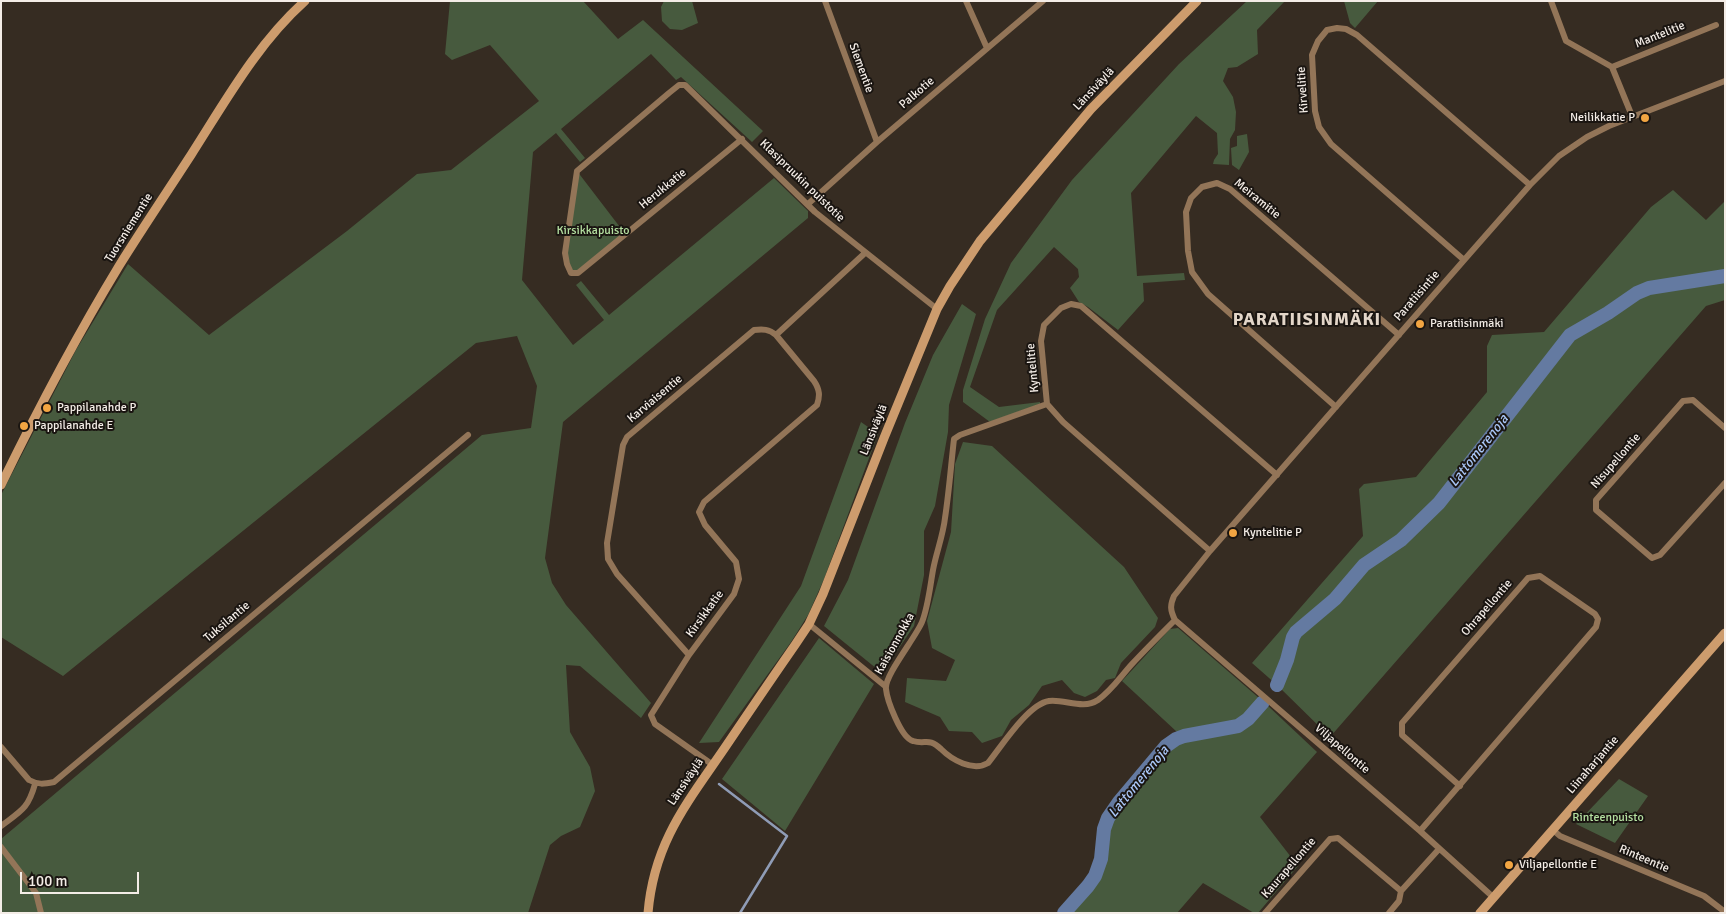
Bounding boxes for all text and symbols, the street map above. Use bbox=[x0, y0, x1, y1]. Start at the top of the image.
street label: Mantelitie bbox=[1633, 18, 1687, 52]
street label: Siementie bbox=[845, 41, 877, 95]
street label: Länsiväylä bbox=[1070, 64, 1118, 114]
street label: Kirvelitie bbox=[1294, 66, 1312, 114]
street label: Palkotie bbox=[897, 74, 937, 112]
place label: Neilikkatie P bbox=[1570, 111, 1635, 125]
marker: Neilikkatie P bbox=[1639, 112, 1651, 124]
street label: Klasipruukin puistotie bbox=[756, 137, 848, 225]
street label: Herukkatie bbox=[636, 166, 690, 212]
street label: Meiramitie bbox=[1231, 176, 1283, 222]
street label: Tuorsniementie bbox=[102, 191, 156, 265]
park label: Kirsikkapuisto bbox=[556, 224, 630, 238]
street label: Paratiisintie bbox=[1391, 268, 1443, 324]
district label: PARATIISINMÄKI bbox=[1231, 309, 1383, 331]
place label: Paratiisinmäki bbox=[1430, 317, 1504, 331]
marker: Paratiisinmäki bbox=[1414, 318, 1426, 330]
street label: Kyntelitie bbox=[1024, 343, 1042, 393]
street label: Karviaisentie bbox=[625, 372, 685, 426]
place label: Pappilanahde P bbox=[57, 401, 136, 415]
marker: Pappilanahde P bbox=[41, 402, 53, 414]
street label: Länsiväylä bbox=[857, 402, 891, 458]
water label: Lattomerenoja bbox=[1446, 412, 1512, 490]
place label: Pappilanahde E bbox=[34, 419, 113, 433]
marker: Pappilanahde E bbox=[18, 420, 30, 432]
street label: Nisupellontie bbox=[1588, 430, 1644, 492]
place label: Kyntelitie P bbox=[1243, 526, 1302, 540]
marker: Kyntelitie P bbox=[1227, 527, 1239, 539]
street label: Ohrapellontie bbox=[1458, 577, 1516, 639]
street label: Kirsikkatie bbox=[683, 588, 727, 640]
street label: Tuksilantie bbox=[201, 599, 253, 645]
street label: Kaisionnokka bbox=[872, 610, 918, 678]
street label: Viljapellontie bbox=[1311, 721, 1373, 777]
street label: Liinaharjantie bbox=[1564, 733, 1622, 797]
water label: Lattomerenoja bbox=[1105, 743, 1173, 821]
street label: Länsiväylä bbox=[665, 756, 707, 808]
park label: Rinteenpuisto bbox=[1572, 811, 1644, 825]
street label: Kaurapellontie bbox=[1259, 835, 1319, 901]
street label: Rinteentie bbox=[1617, 842, 1671, 876]
place label: Viljapellontie E bbox=[1519, 858, 1597, 872]
marker: Viljapellontie E bbox=[1503, 859, 1515, 871]
scale bar bbox=[22, 862, 141, 894]
text: 100 m bbox=[28, 872, 68, 890]

